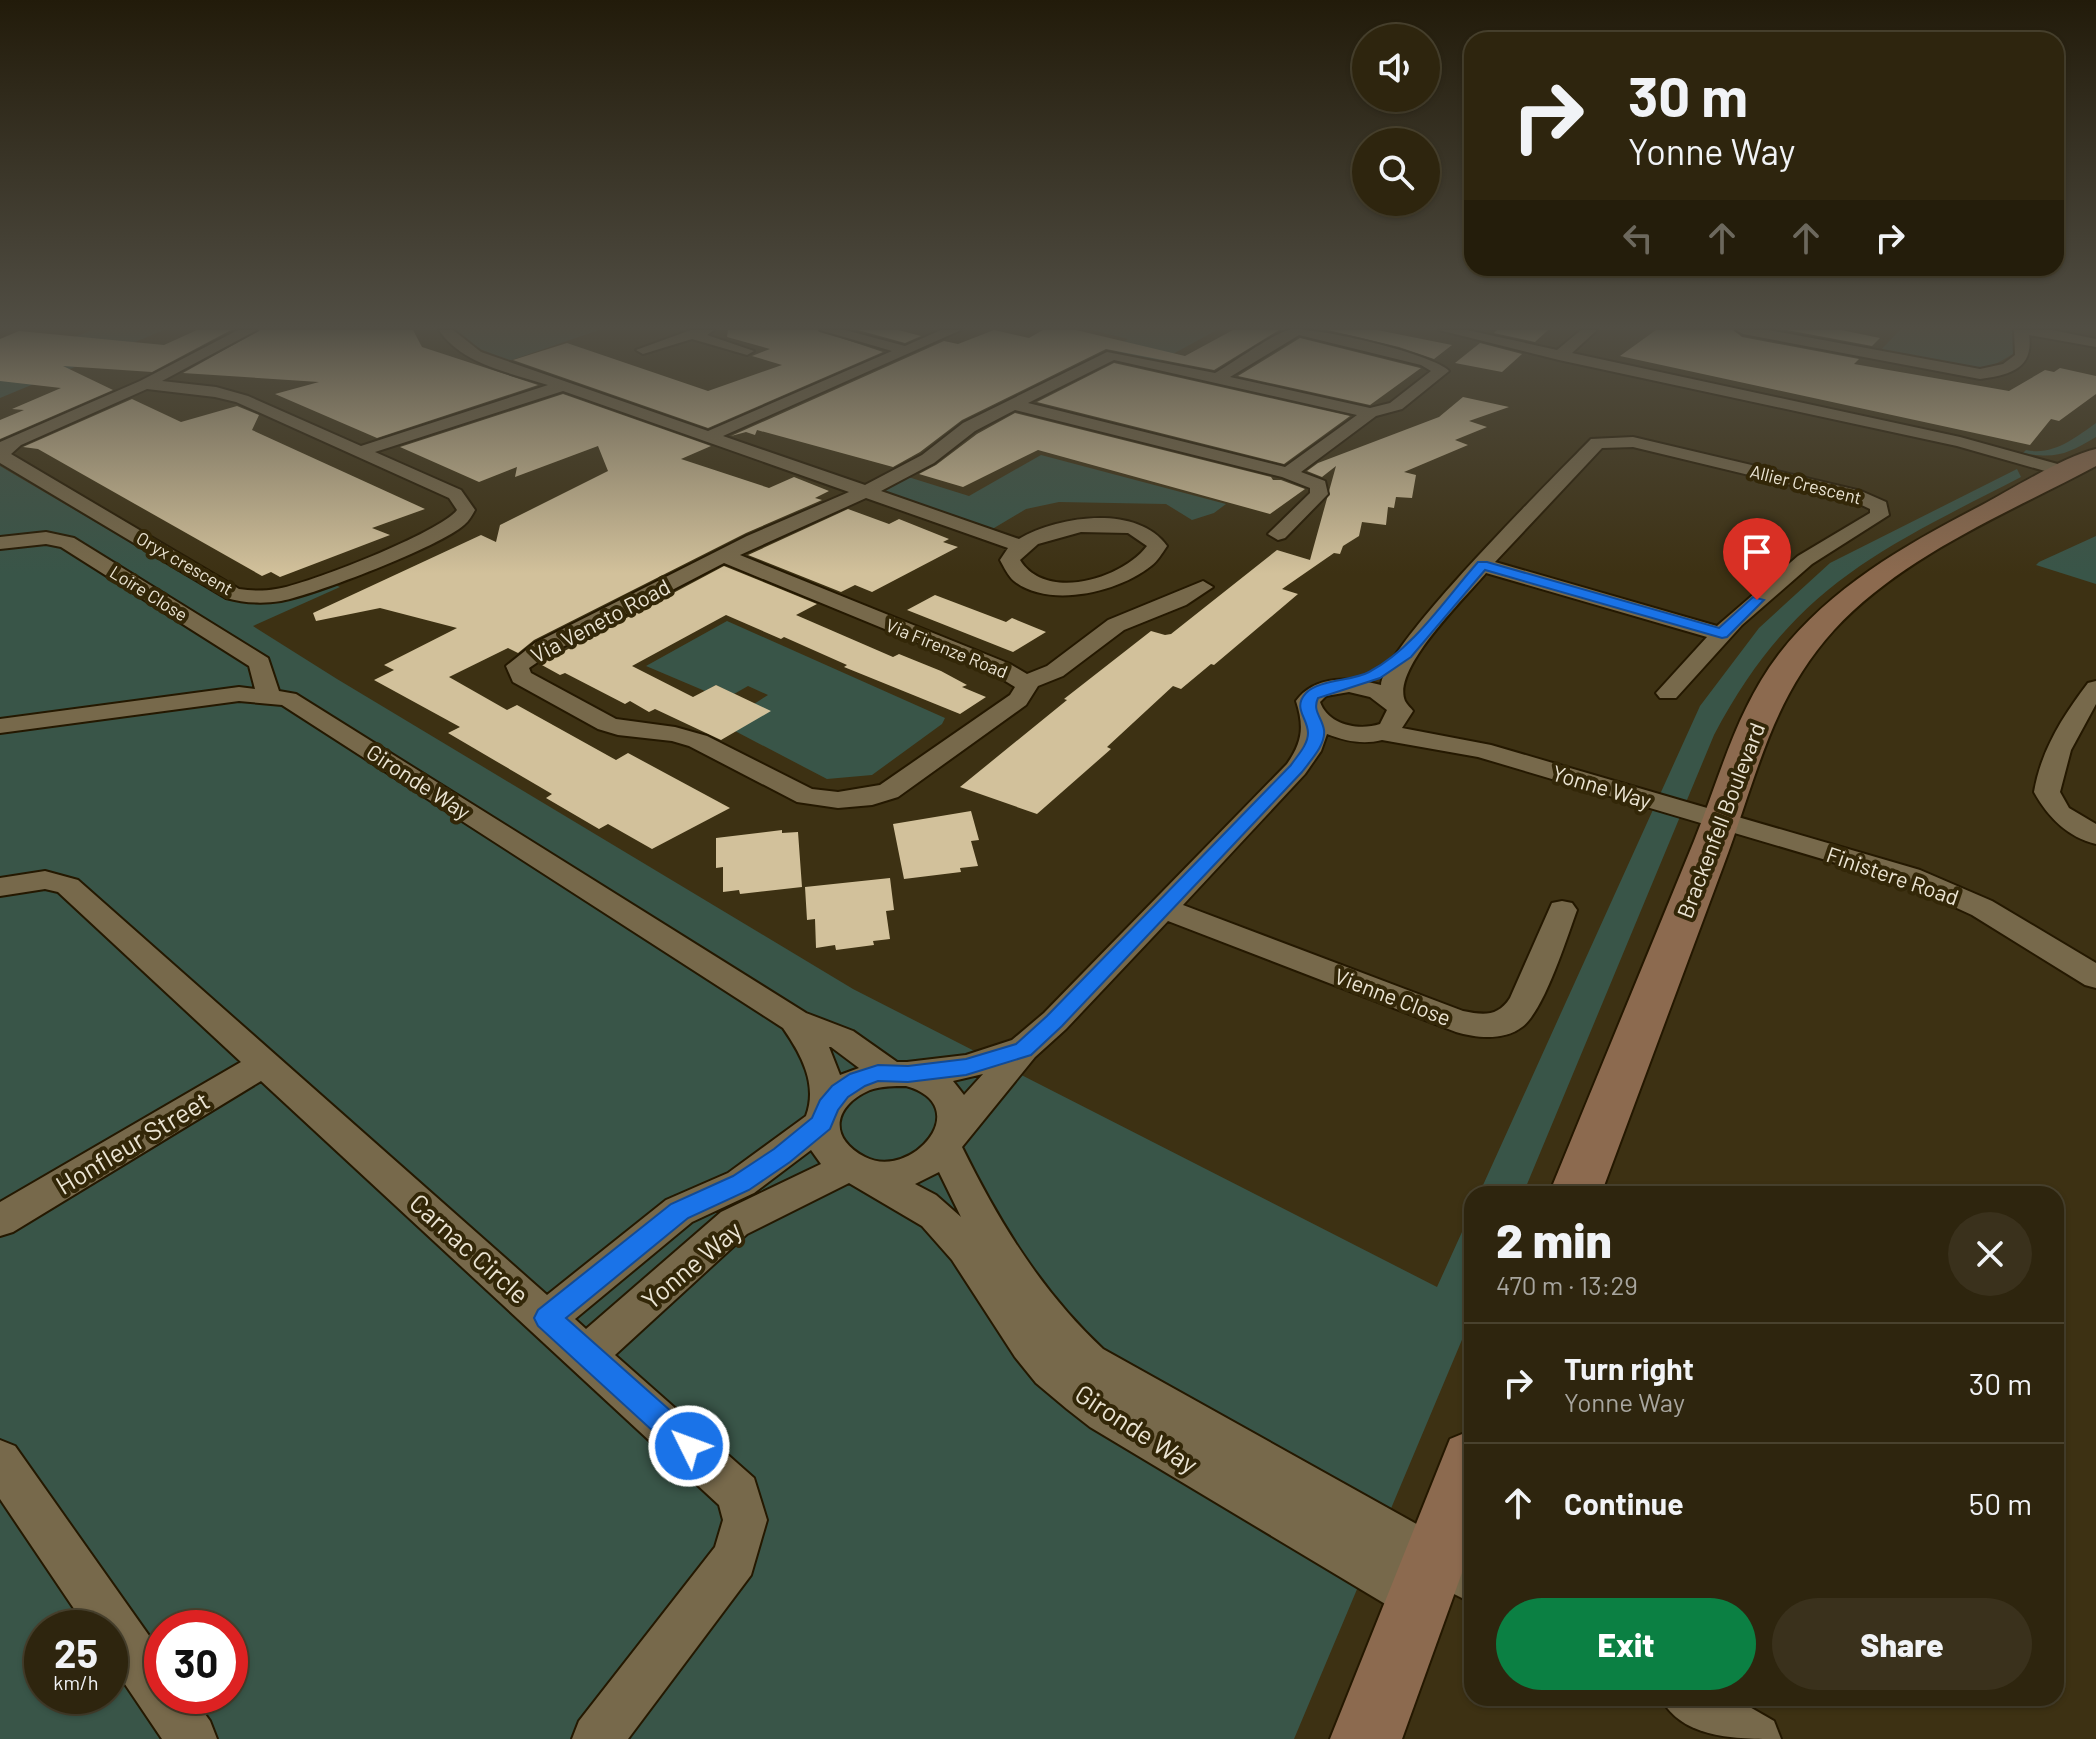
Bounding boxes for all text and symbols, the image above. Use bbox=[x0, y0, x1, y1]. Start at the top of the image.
map controls bbox=[1352, 24, 1440, 216]
button: sound bbox=[1352, 24, 1440, 112]
text: 30 m bbox=[1628, 61, 1748, 128]
icon: right bbox=[1496, 64, 1600, 168]
button: search bbox=[1352, 128, 1440, 216]
text: Yonne Way bbox=[1628, 129, 1795, 172]
icon: left bbox=[1616, 216, 1660, 260]
icon: ahead bbox=[1700, 216, 1744, 260]
icon: ahead bbox=[1784, 216, 1828, 260]
icon: right bbox=[1868, 216, 1912, 260]
street label: Allier Crescent bbox=[1748, 460, 1864, 508]
pin bbox=[1723, 518, 1791, 600]
street label: Oryx crescent bbox=[133, 527, 237, 599]
icon: arrive bbox=[1735, 530, 1779, 574]
street label: Loire Close bbox=[106, 561, 192, 625]
street label: Via Veneto Road bbox=[526, 572, 674, 668]
street label: Via Firenze Road bbox=[883, 614, 1011, 682]
street label: Brackenfell Boulevard bbox=[1671, 719, 1769, 921]
street label: Gironde Way bbox=[362, 738, 476, 824]
street label: Yonne Way bbox=[1549, 759, 1655, 813]
street label: Finistere Road bbox=[1823, 840, 1963, 910]
street label: Vienne Close bbox=[1331, 962, 1455, 1030]
street label: Honfleur Street bbox=[49, 1084, 215, 1200]
street label: Carnac Circle bbox=[404, 1186, 536, 1310]
text: 2 min bbox=[1496, 1210, 1612, 1268]
button: close bbox=[1948, 1212, 2032, 1296]
street label: Yonne Way bbox=[635, 1213, 747, 1315]
text: 470 m · 13:29 bbox=[1496, 1269, 1638, 1300]
text: Turn right bbox=[1564, 1350, 1694, 1386]
icon: right bbox=[1496, 1361, 1540, 1405]
text: 30 m bbox=[1969, 1365, 2032, 1401]
street label: Gironde Way bbox=[1070, 1377, 1204, 1479]
text: Yonne Way bbox=[1564, 1386, 1685, 1417]
position arrow bbox=[647, 1404, 731, 1488]
icon: ahead bbox=[1496, 1481, 1540, 1525]
text: Continue bbox=[1564, 1485, 1684, 1521]
text: 50 m bbox=[1969, 1485, 2032, 1521]
button: Exit bbox=[1496, 1598, 1756, 1690]
button: Share bbox=[1772, 1598, 2032, 1690]
speed limit sign: 30 bbox=[144, 1610, 248, 1714]
text: 25 bbox=[54, 1628, 98, 1676]
text: km/h bbox=[53, 1670, 99, 1694]

